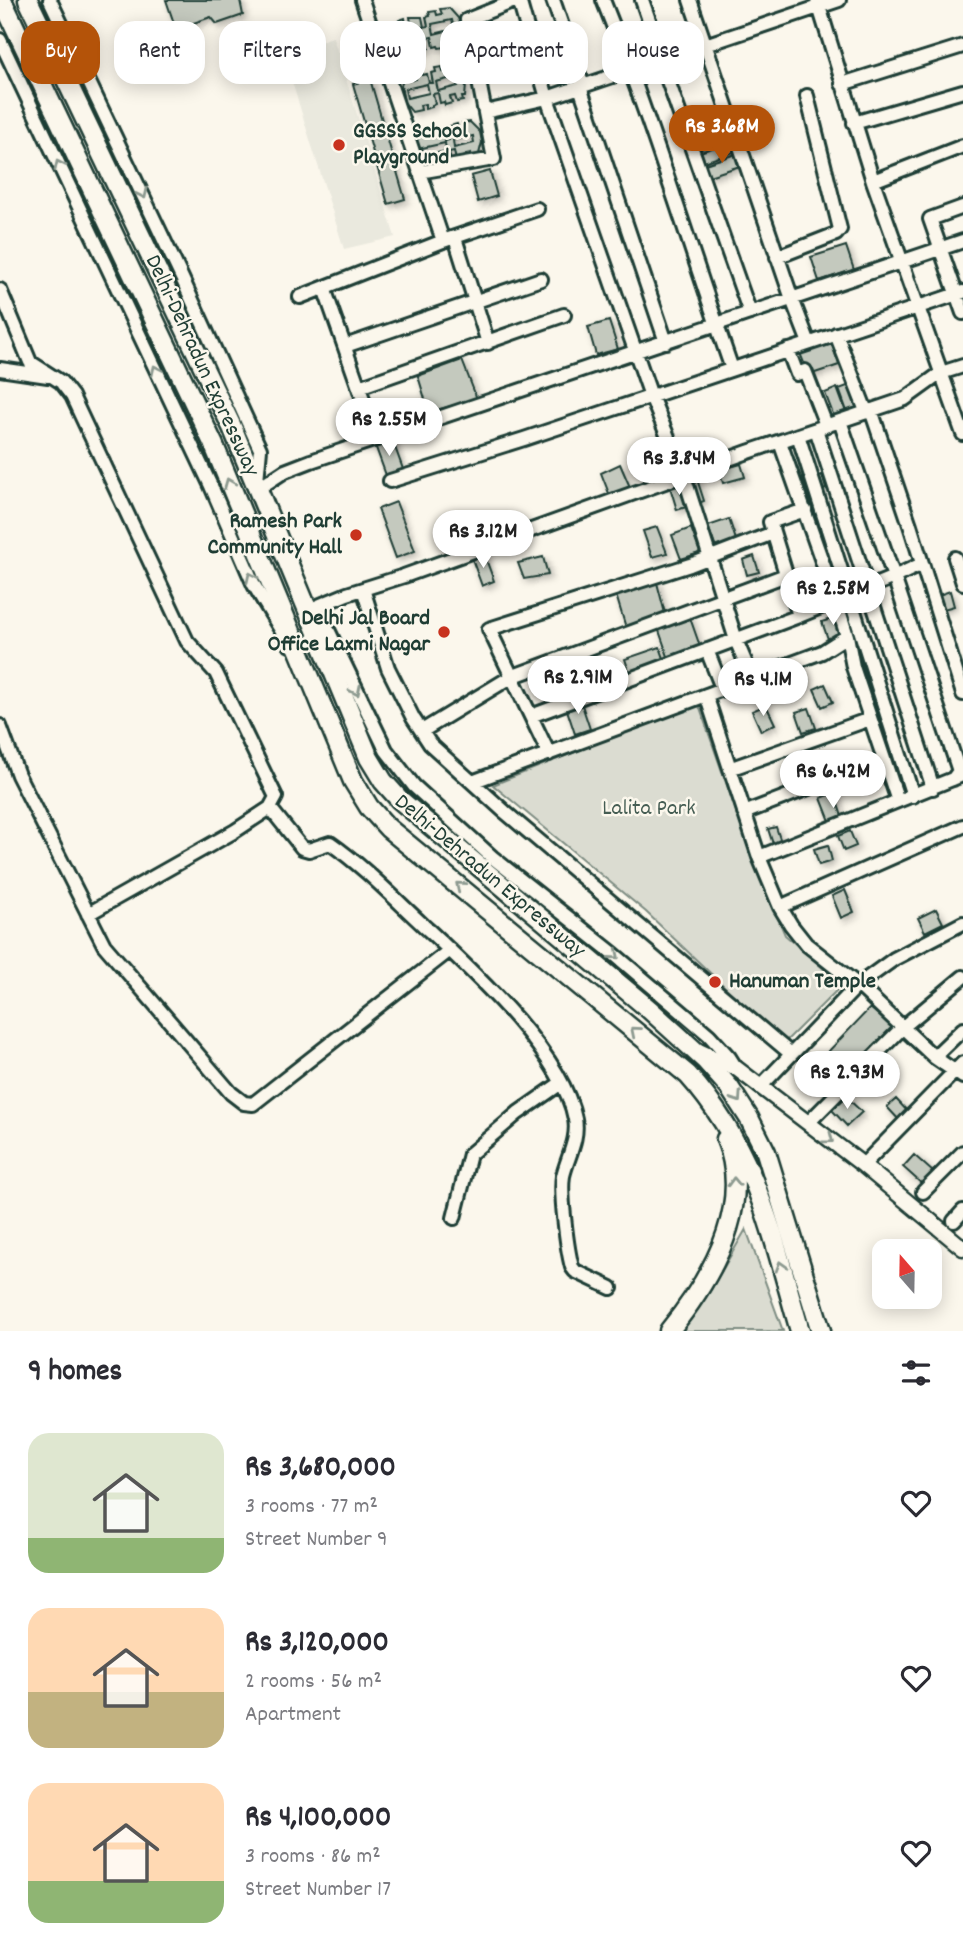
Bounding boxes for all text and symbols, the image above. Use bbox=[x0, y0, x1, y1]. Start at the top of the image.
chip: Buy bbox=[21, 21, 100, 84]
chip: Rent bbox=[114, 21, 205, 84]
chip: Filters bbox=[219, 21, 326, 84]
chip: New bbox=[340, 21, 426, 84]
chip: Apartment bbox=[440, 21, 588, 84]
chip: House bbox=[602, 21, 704, 84]
pin: Rs 3.68M bbox=[650, 106, 794, 165]
text: Rs 3.68M bbox=[685, 111, 759, 144]
place label: GGSSS School Playground bbox=[353, 116, 468, 175]
marker: GGSSS School Playground bbox=[331, 137, 347, 153]
one-way arrow bbox=[53, 160, 67, 172]
one-way arrow bbox=[135, 187, 149, 199]
street label: Delhi-Dehradun Expressway bbox=[135, 250, 267, 483]
one-way arrow bbox=[151, 365, 165, 378]
pin: Rs 2.55M bbox=[317, 398, 461, 458]
text: Rs 2.55M bbox=[352, 404, 426, 437]
pin: Rs 3.84M bbox=[607, 438, 751, 497]
text: Rs 3.84M bbox=[643, 443, 715, 476]
one-way arrow bbox=[224, 478, 238, 490]
place label: Ramesh Park Community Hall bbox=[207, 506, 343, 565]
pin: Rs 3.12M bbox=[411, 510, 555, 570]
text: Rs 3.12M bbox=[449, 516, 517, 549]
marker: Ramesh Park Community Hall bbox=[348, 527, 364, 543]
pin: Rs 2.58M bbox=[761, 568, 905, 627]
one-way arrow bbox=[245, 572, 259, 584]
text: Rs 2.58M bbox=[796, 573, 870, 606]
place label: Delhi Jal Board Office Laxmi Nagar bbox=[267, 603, 430, 662]
marker: Delhi Jal Board Office Laxmi Nagar bbox=[436, 624, 452, 640]
pin: Rs 2.91M bbox=[506, 656, 650, 716]
pin: Rs 4.1M bbox=[698, 658, 828, 718]
text: Rs 2.91M bbox=[543, 662, 613, 695]
text: Rs 4.1M bbox=[734, 664, 792, 697]
one-way arrow bbox=[348, 684, 362, 696]
pin: Rs 6.42M bbox=[761, 750, 905, 810]
text: Rs 6.42M bbox=[796, 756, 870, 789]
street label: Delhi-Dehradun Expressway bbox=[386, 787, 592, 968]
park label: Lalita Park bbox=[602, 793, 696, 826]
one-way arrow bbox=[456, 882, 469, 894]
one-way arrow bbox=[607, 947, 620, 959]
place label: Hanuman Temple bbox=[729, 966, 876, 999]
marker: Hanuman Temple bbox=[707, 974, 723, 990]
one-way arrow bbox=[631, 1027, 643, 1040]
pin: Rs 2.93M bbox=[775, 1052, 919, 1111]
text: Rs 2.93M bbox=[810, 1057, 884, 1090]
one-way arrow bbox=[728, 1090, 741, 1103]
one-way arrow bbox=[822, 1131, 834, 1144]
one-way arrow bbox=[726, 1176, 741, 1187]
north arrow bbox=[872, 1239, 942, 1309]
map controls bbox=[872, 1239, 942, 1309]
one-way arrow bbox=[774, 1260, 789, 1272]
text: 9 homes bbox=[28, 1352, 122, 1395]
icon: filters bbox=[897, 1354, 935, 1392]
text: Rs 3,680,000 bbox=[245, 1448, 396, 1491]
icon: home bbox=[84, 1461, 168, 1545]
icon: heart bbox=[897, 1484, 935, 1522]
text: 3 rooms · 77 m² bbox=[245, 1491, 378, 1524]
text: Street Number 9 bbox=[245, 1524, 388, 1557]
text: Rs 3,120,000 bbox=[245, 1623, 389, 1666]
icon: home bbox=[84, 1636, 168, 1720]
icon: heart bbox=[897, 1659, 935, 1697]
text: 2 rooms · 56 m² bbox=[245, 1666, 382, 1699]
text: Apartment bbox=[245, 1699, 341, 1732]
text: Rs 4,100,000 bbox=[245, 1798, 391, 1841]
icon: home bbox=[84, 1811, 168, 1895]
icon: heart bbox=[897, 1834, 935, 1872]
text: 3 rooms · 86 m² bbox=[245, 1841, 381, 1874]
text: Street Number 17 bbox=[245, 1874, 391, 1907]

